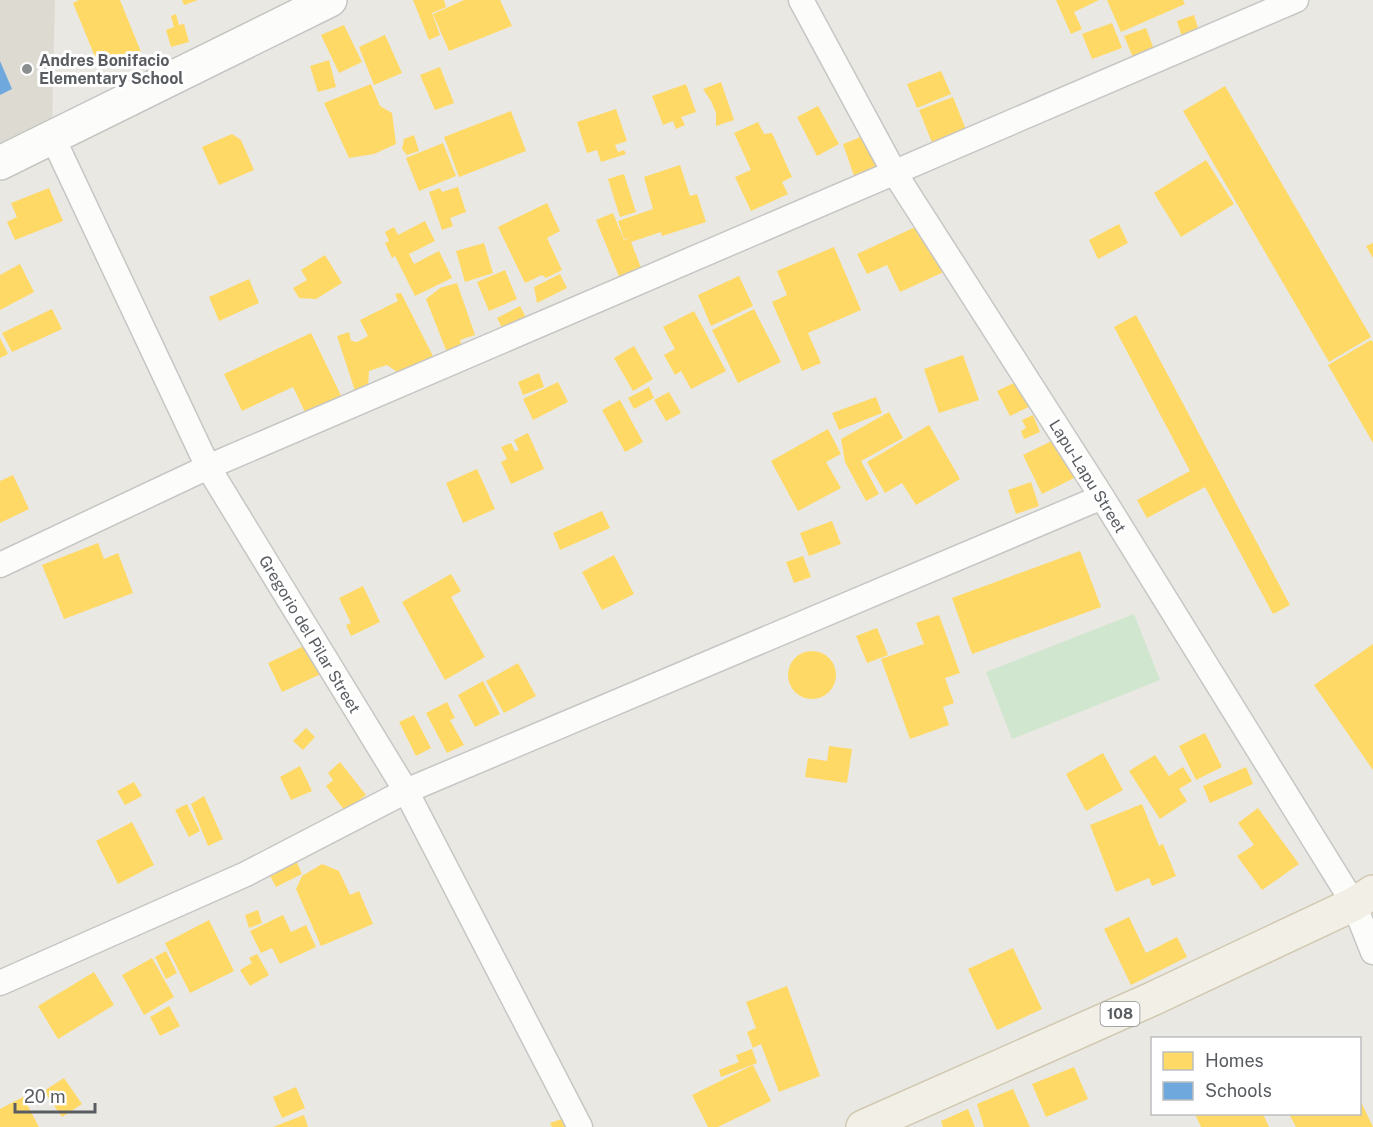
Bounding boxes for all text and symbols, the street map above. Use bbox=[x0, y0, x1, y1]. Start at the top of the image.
place label: Andres Bonifacio Elementary School bbox=[39, 51, 184, 88]
marker: Andres Bonifacio Elementary School bbox=[20, 62, 34, 76]
street label: Lapu-Lapu Street bbox=[1045, 416, 1130, 536]
street label: Gregorio del Pilar Street bbox=[255, 552, 364, 717]
road number: 108 bbox=[1100, 1002, 1140, 1026]
legend bbox=[1151, 1037, 1361, 1115]
text: Homes bbox=[1205, 1050, 1264, 1071]
scale bar bbox=[15, 1076, 94, 1114]
text: Schools bbox=[1205, 1080, 1272, 1101]
text: 20 m bbox=[24, 1086, 66, 1107]

